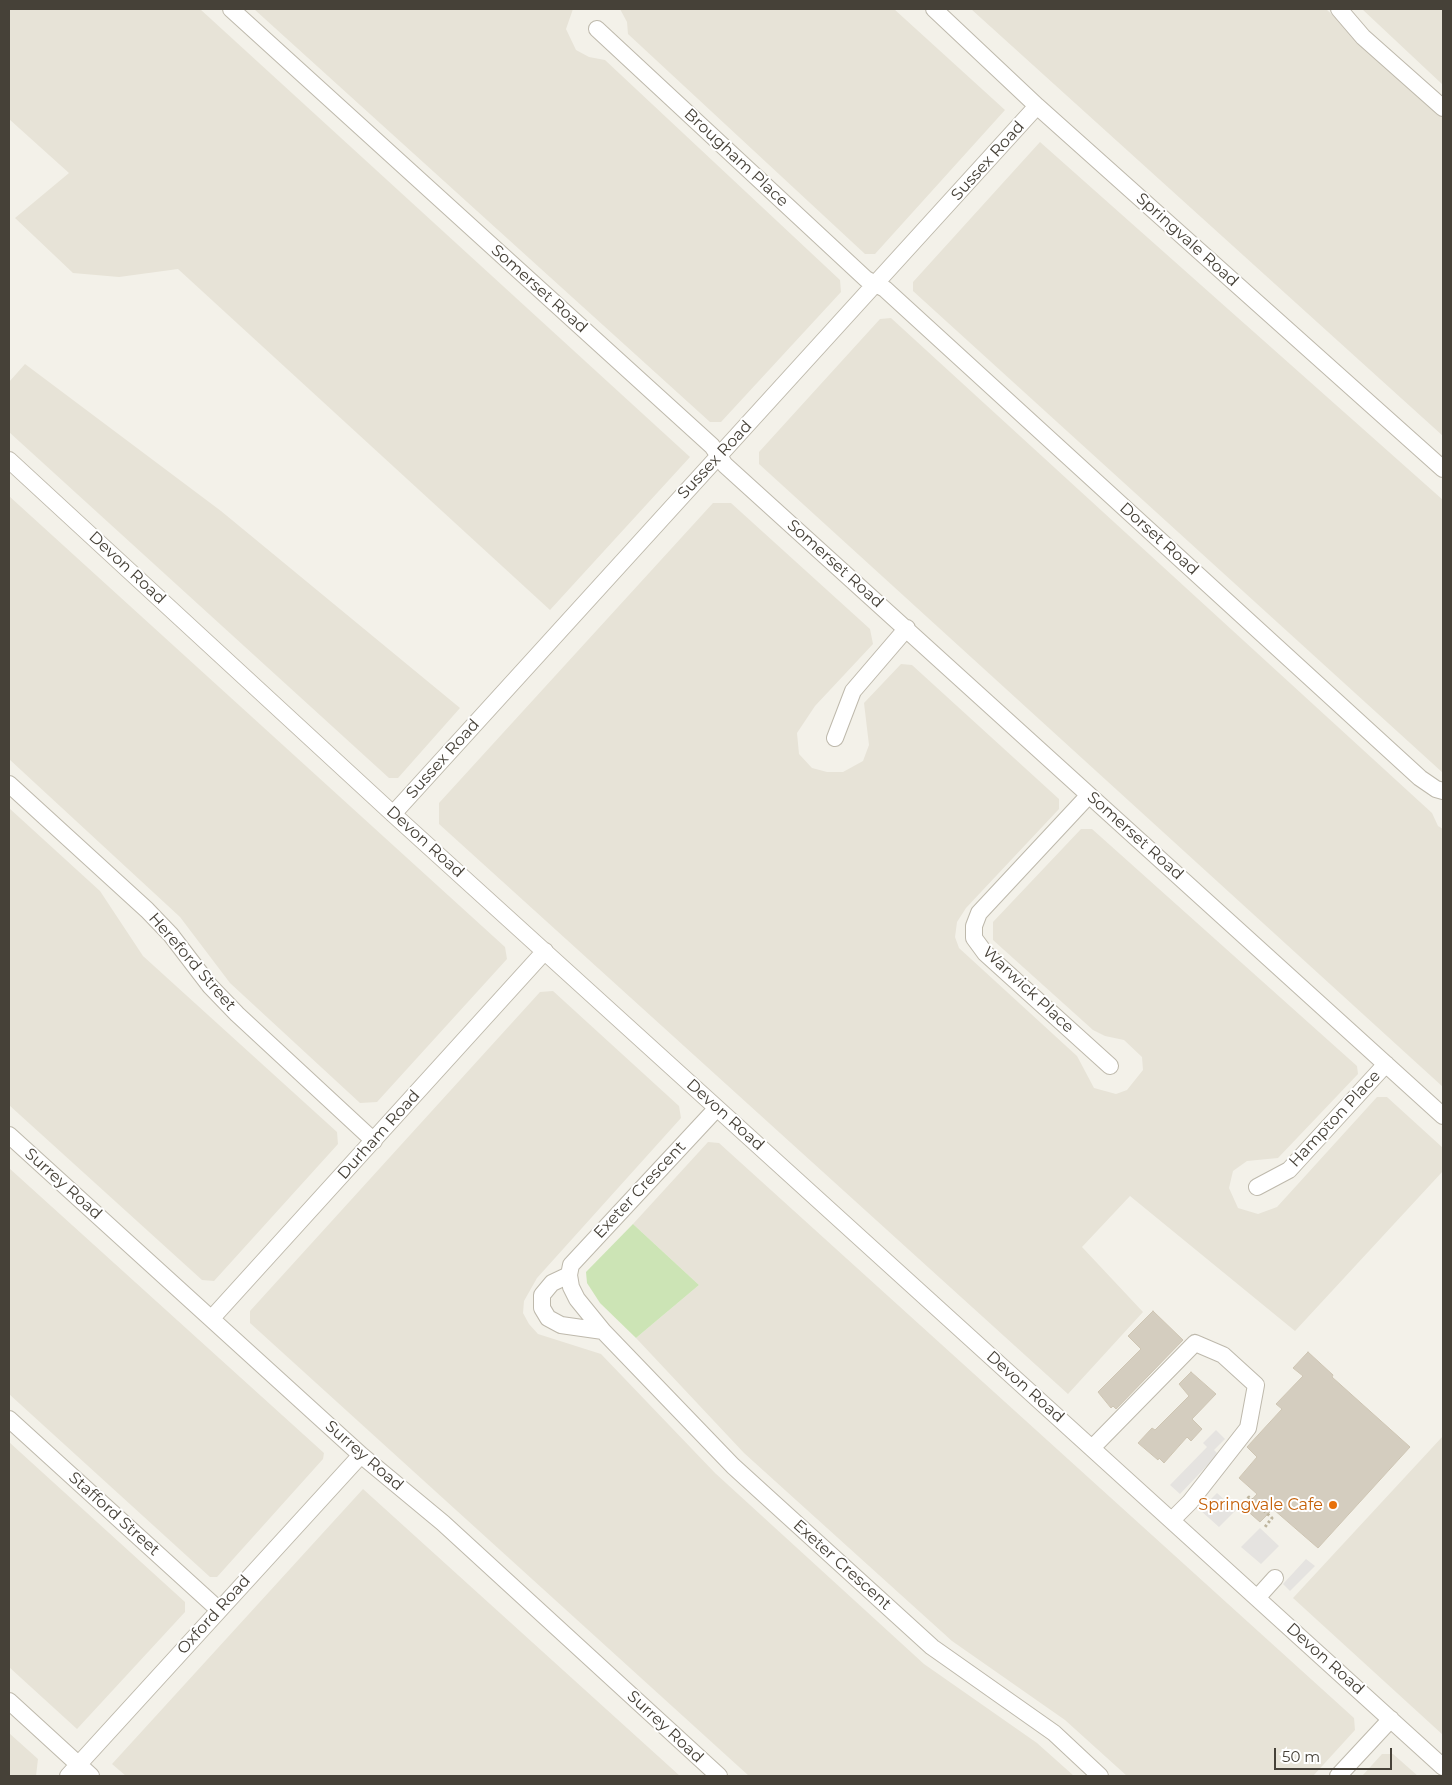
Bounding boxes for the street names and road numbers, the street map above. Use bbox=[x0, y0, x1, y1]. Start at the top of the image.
street label: Brougham Place bbox=[680, 105, 792, 211]
street label: Sussex Road bbox=[947, 117, 1029, 205]
street label: Springvale Road bbox=[1132, 189, 1242, 291]
street label: Somerset Road bbox=[487, 241, 591, 337]
street label: Sussex Road bbox=[674, 417, 756, 503]
street label: Dorset Road bbox=[1116, 499, 1202, 579]
street label: Somerset Road bbox=[783, 516, 887, 612]
street label: Devon Road bbox=[85, 528, 169, 608]
street label: Sussex Road bbox=[402, 715, 484, 803]
street label: Somerset Road bbox=[1083, 788, 1187, 884]
street label: Devon Road bbox=[382, 802, 468, 882]
street label: Hereford Street bbox=[144, 909, 240, 1015]
street label: Warwick Place bbox=[978, 943, 1078, 1037]
street label: Hampton Place bbox=[1285, 1067, 1385, 1171]
street label: Devon Road bbox=[682, 1075, 768, 1155]
street label: Durham Road bbox=[334, 1086, 424, 1184]
street label: Exeter Crescent bbox=[590, 1137, 690, 1243]
street label: Surrey Road bbox=[20, 1144, 106, 1224]
street label: Devon Road bbox=[982, 1347, 1068, 1427]
street label: Surrey Road bbox=[321, 1417, 407, 1495]
street label: Stafford Street bbox=[65, 1468, 163, 1560]
street label: Exeter Crescent bbox=[789, 1516, 895, 1614]
street label: Oxford Road bbox=[173, 1571, 255, 1659]
street label: Devon Road bbox=[1282, 1619, 1368, 1699]
street label: Surrey Road bbox=[623, 1687, 707, 1767]

